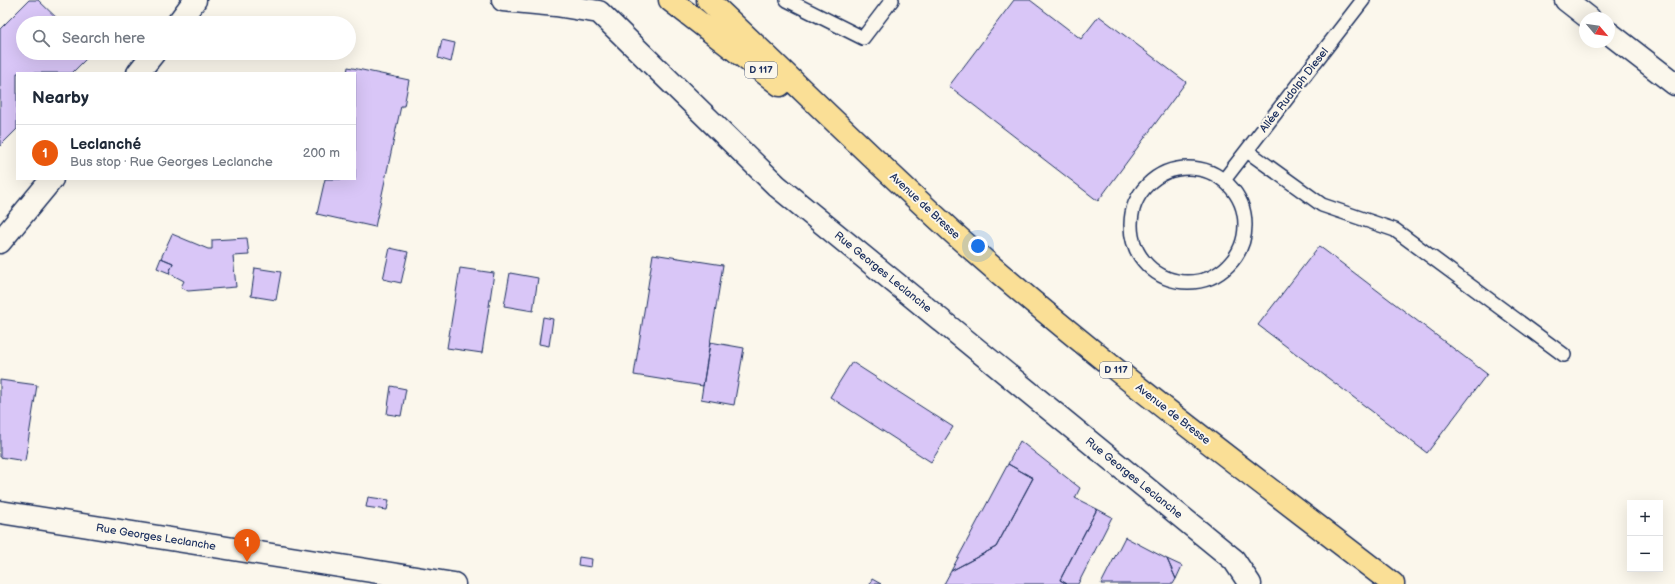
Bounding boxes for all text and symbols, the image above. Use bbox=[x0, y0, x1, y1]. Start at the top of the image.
north arrow bbox=[1579, 12, 1615, 48]
search box bbox=[16, 16, 356, 60]
icon: search bbox=[30, 27, 52, 49]
text: Search here bbox=[62, 29, 145, 48]
street label: Allée Rudolph Diesel bbox=[1257, 45, 1331, 135]
road number: D 117 bbox=[745, 62, 777, 78]
text: Nearby bbox=[32, 88, 89, 108]
text: Leclanché bbox=[70, 135, 141, 154]
text: 1 bbox=[42, 145, 48, 161]
text: 200 m bbox=[303, 145, 340, 161]
text: Bus stop · Rue Georges Leclanche bbox=[70, 154, 273, 170]
street label: Avenue de Bresse bbox=[887, 170, 963, 242]
street label: Rue Georges Leclanche bbox=[832, 229, 935, 315]
your location bbox=[968, 236, 988, 256]
road number: D 117 bbox=[1100, 362, 1132, 378]
street label: Avenue de Bresse bbox=[1133, 381, 1213, 447]
street label: Rue Georges Leclanche bbox=[1083, 435, 1186, 521]
map controls bbox=[1627, 500, 1663, 572]
button: + bbox=[1627, 500, 1663, 536]
street label: Rue Georges Leclanche bbox=[95, 521, 217, 553]
pin: 1 bbox=[234, 529, 260, 562]
button: − bbox=[1627, 536, 1663, 572]

